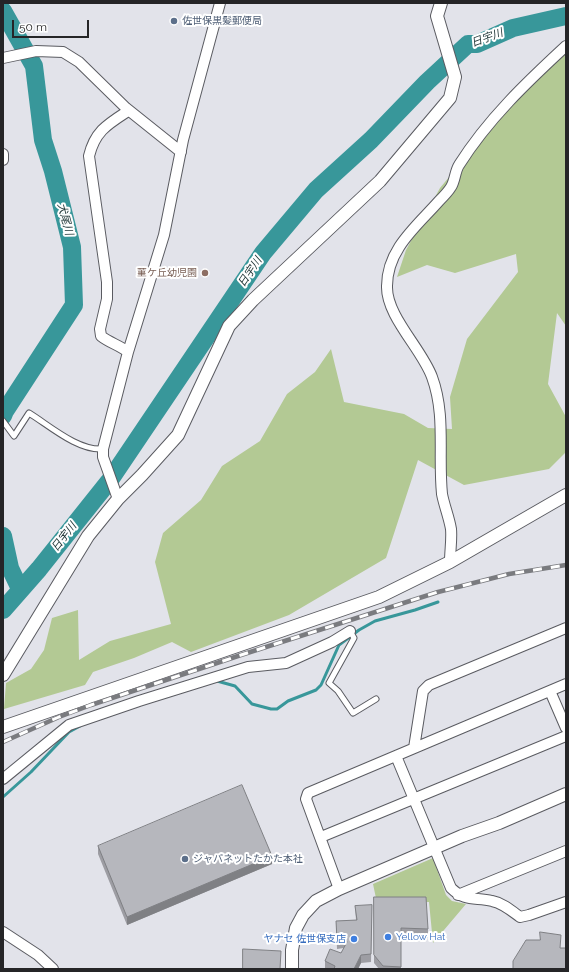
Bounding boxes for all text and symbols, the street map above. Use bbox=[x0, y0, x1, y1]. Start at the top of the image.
scale bar bbox=[14, 12, 91, 38]
place label: 佐世保黒髪郵便局 bbox=[182, 15, 262, 27]
marker: 佐世保黒髪郵便局 bbox=[169, 16, 179, 26]
text: 50 m bbox=[19, 20, 47, 34]
water label: 日宇川 bbox=[469, 26, 505, 50]
water label: 犬尾川 bbox=[54, 201, 76, 237]
water label: 日宇川 bbox=[235, 255, 265, 289]
place label: 菫ケ丘幼児園 bbox=[137, 267, 197, 279]
marker: 菫ケ丘幼児園 bbox=[200, 268, 210, 278]
water label: 日宇川 bbox=[49, 520, 79, 554]
place label: ジャパネットたかた本社 bbox=[193, 853, 303, 865]
marker: ジャパネットたかた本社 bbox=[180, 854, 190, 864]
place label: Yellow Hat bbox=[396, 931, 445, 943]
marker: Yellow Hat bbox=[383, 932, 393, 942]
place label: ヤナセ 佐世保支店 bbox=[263, 933, 346, 945]
marker: ヤナセ 佐世保支店 bbox=[349, 934, 359, 944]

